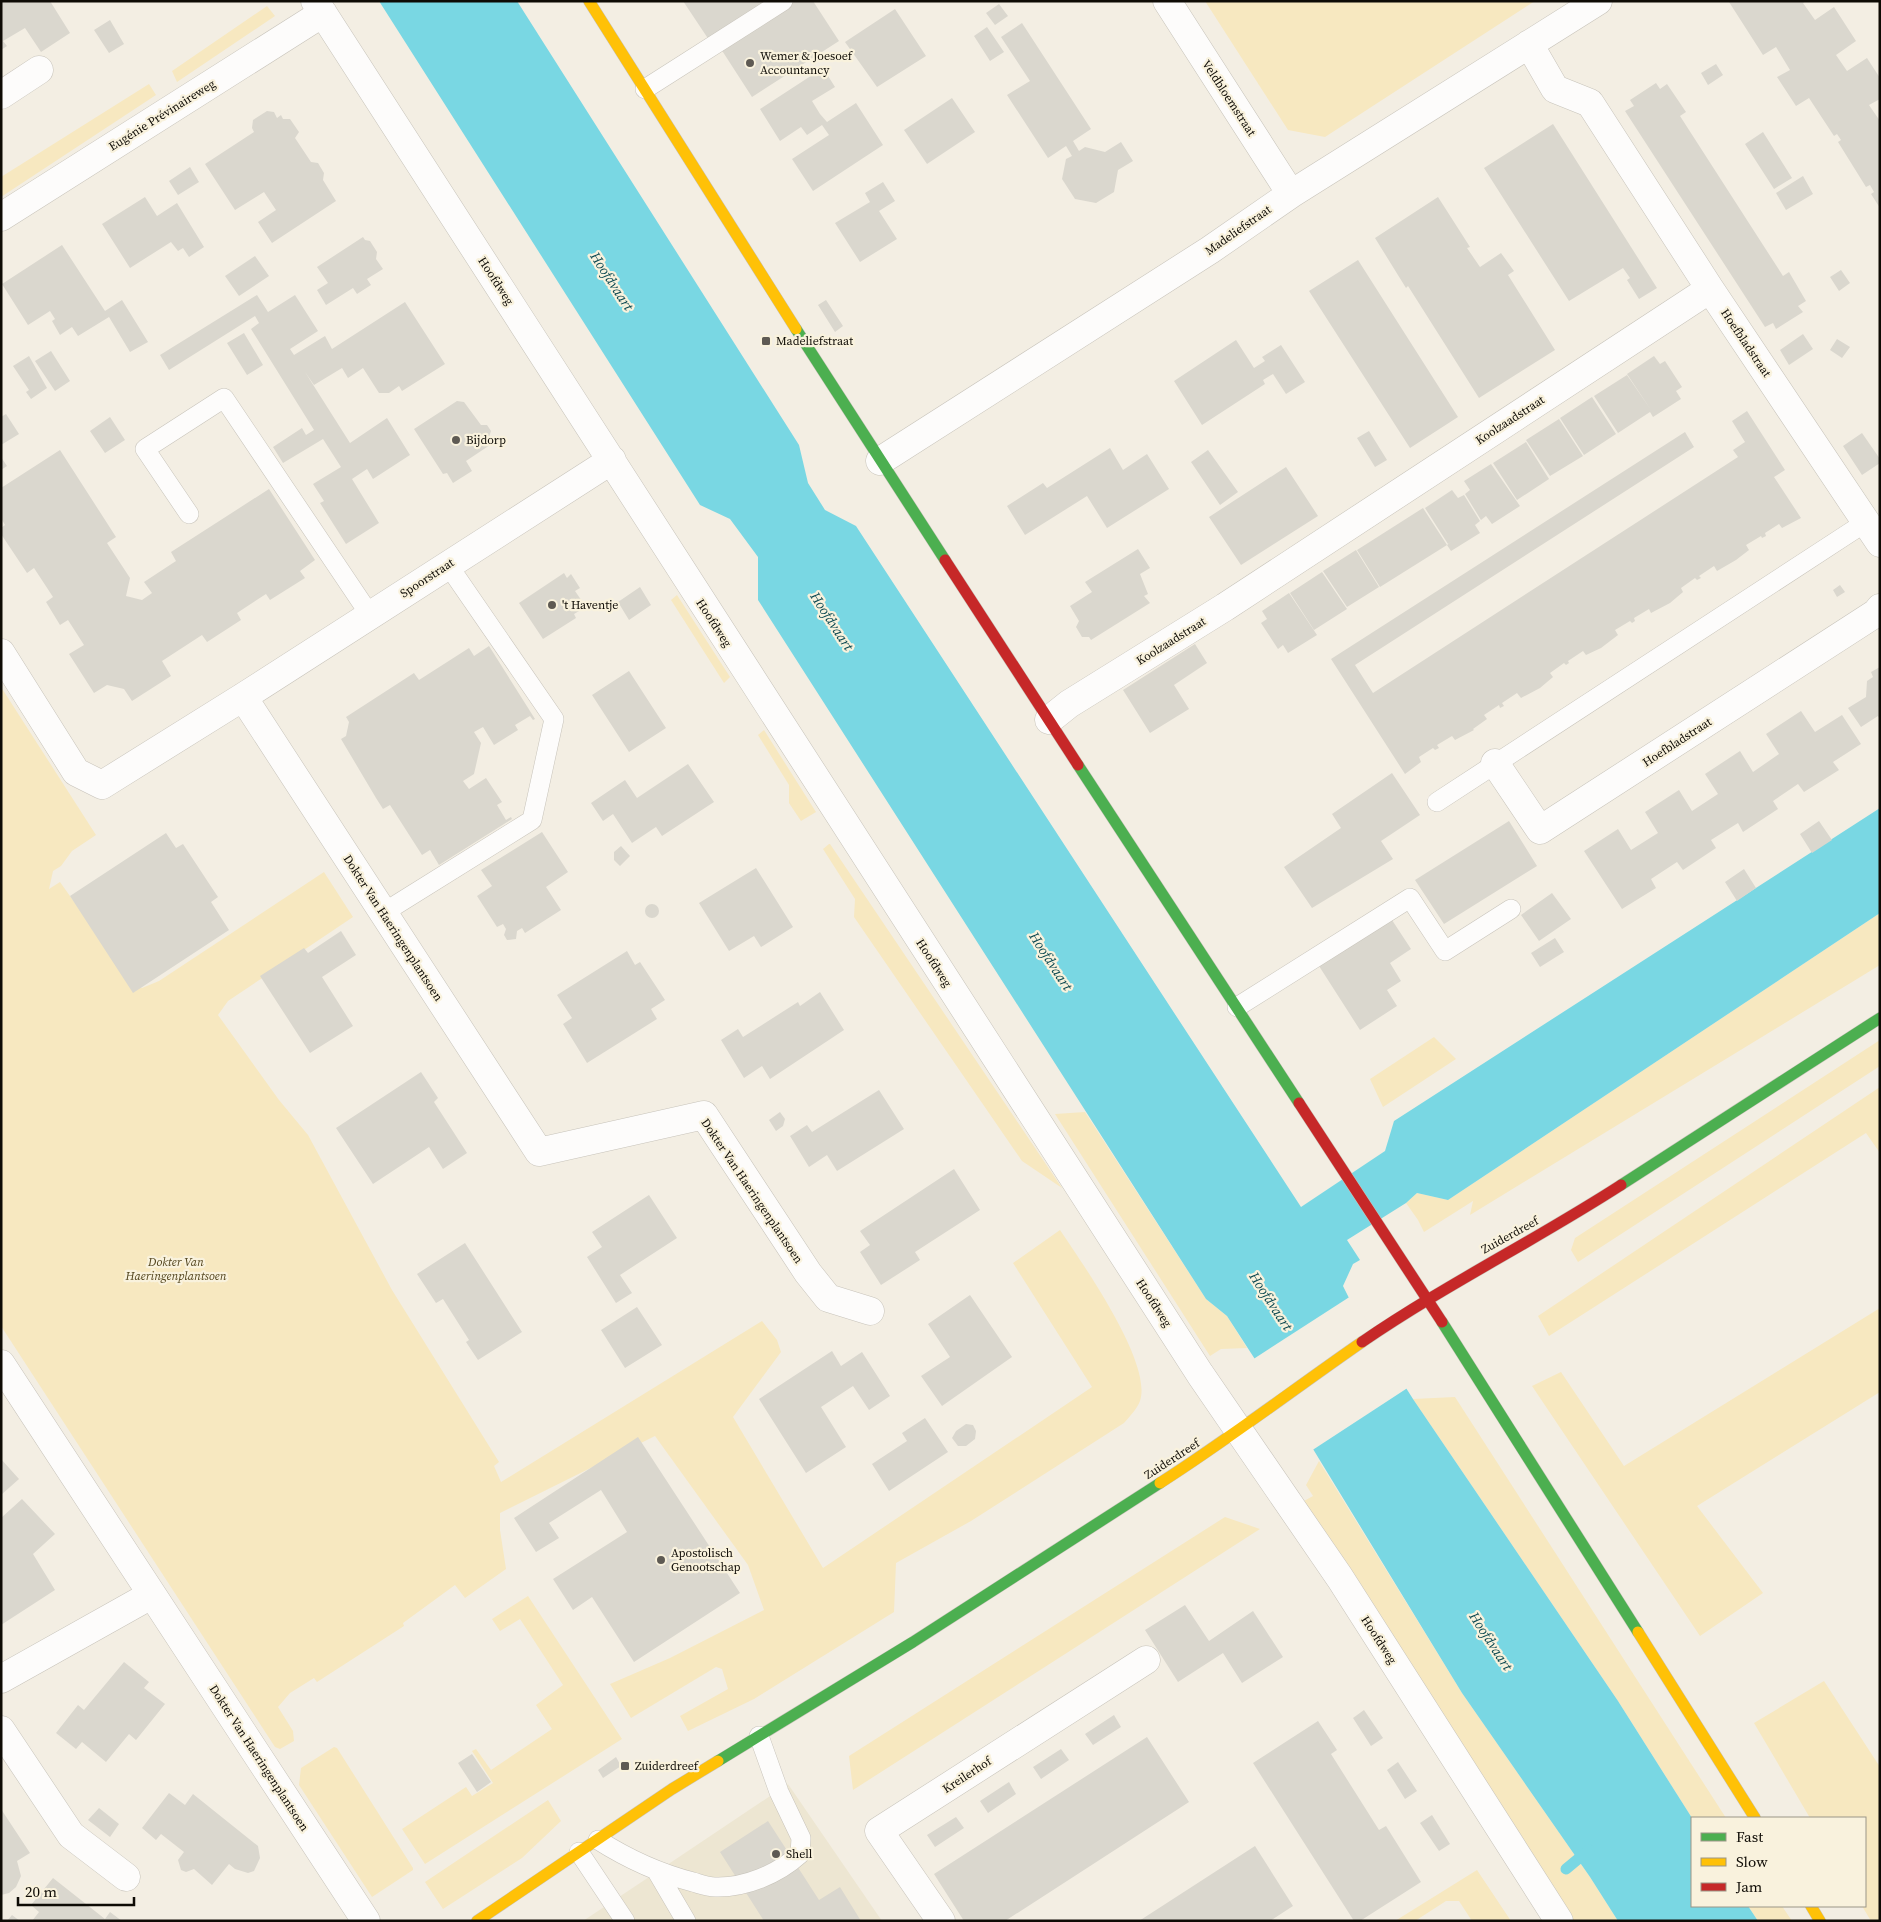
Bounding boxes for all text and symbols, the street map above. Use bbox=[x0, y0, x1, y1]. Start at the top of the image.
place label: Wemer & Joesoef Accountancy bbox=[760, 48, 854, 78]
marker: Wemer & Joesoef Accountancy bbox=[744, 57, 756, 69]
street label: Veldbloemstraat bbox=[1198, 57, 1260, 139]
street label: Eugénie Prévinaireweg bbox=[106, 76, 218, 154]
street label: Madeliefstraat bbox=[1202, 201, 1274, 259]
water label: Hoofdvaart bbox=[585, 247, 639, 315]
street label: Hoofdweg bbox=[474, 254, 518, 308]
street label: Hoefbladstraat bbox=[1717, 306, 1775, 380]
place label: Madeliefstraat bbox=[776, 333, 853, 349]
marker: Madeliefstraat bbox=[760, 335, 772, 347]
street label: Koolzaadstraat bbox=[1472, 392, 1548, 448]
place label: Bijdorp bbox=[466, 432, 506, 448]
marker: Bijdorp bbox=[450, 434, 462, 446]
street label: Spoorstraat bbox=[397, 555, 457, 601]
water label: Hoofdvaart bbox=[805, 587, 859, 655]
street label: Hoofdweg bbox=[692, 596, 736, 650]
place label: 't Haventje bbox=[562, 597, 618, 613]
marker: 't Haventje bbox=[546, 599, 558, 611]
street label: Koolzaadstraat bbox=[1133, 613, 1209, 669]
street label: Hoefbladstraat bbox=[1639, 714, 1715, 770]
street label: Dokter Van Haeringenplantsoen bbox=[340, 852, 446, 1004]
water label: Hoofdvaart bbox=[1024, 927, 1078, 995]
street label: Hoofdweg bbox=[912, 936, 956, 990]
street label: Dokter Van Haeringenplantsoen bbox=[697, 1115, 807, 1267]
street label: Zuiderdreef bbox=[1479, 1212, 1543, 1257]
park label: Dokter Van Haeringenplantsoen bbox=[125, 1254, 227, 1284]
water label: Hoofdvaart bbox=[1244, 1267, 1298, 1335]
street label: Hoofdweg bbox=[1132, 1276, 1176, 1330]
street label: Zuiderdreef bbox=[1141, 1434, 1204, 1483]
place label: Apostolisch Genootschap bbox=[671, 1545, 741, 1575]
marker: Apostolisch Genootschap bbox=[655, 1554, 667, 1566]
water label: Hoofdvaart bbox=[1464, 1607, 1518, 1675]
street label: Hoofdweg bbox=[1357, 1613, 1401, 1667]
street label: Dokter Van Haeringenplantsoen bbox=[206, 1682, 312, 1834]
street label: Kreilerhof bbox=[939, 1752, 996, 1797]
place label: Zuiderdreef bbox=[635, 1758, 700, 1774]
marker: Zuiderdreef bbox=[619, 1760, 631, 1772]
legend bbox=[1691, 1817, 1866, 1907]
text: Fast bbox=[1736, 1826, 1763, 1847]
place label: Shell bbox=[786, 1846, 813, 1862]
marker: Shell bbox=[770, 1848, 782, 1860]
text: Slow bbox=[1736, 1851, 1768, 1872]
scale bar bbox=[18, 1874, 134, 1906]
text: Jam bbox=[1735, 1876, 1763, 1897]
text: 20 m bbox=[25, 1881, 57, 1902]

